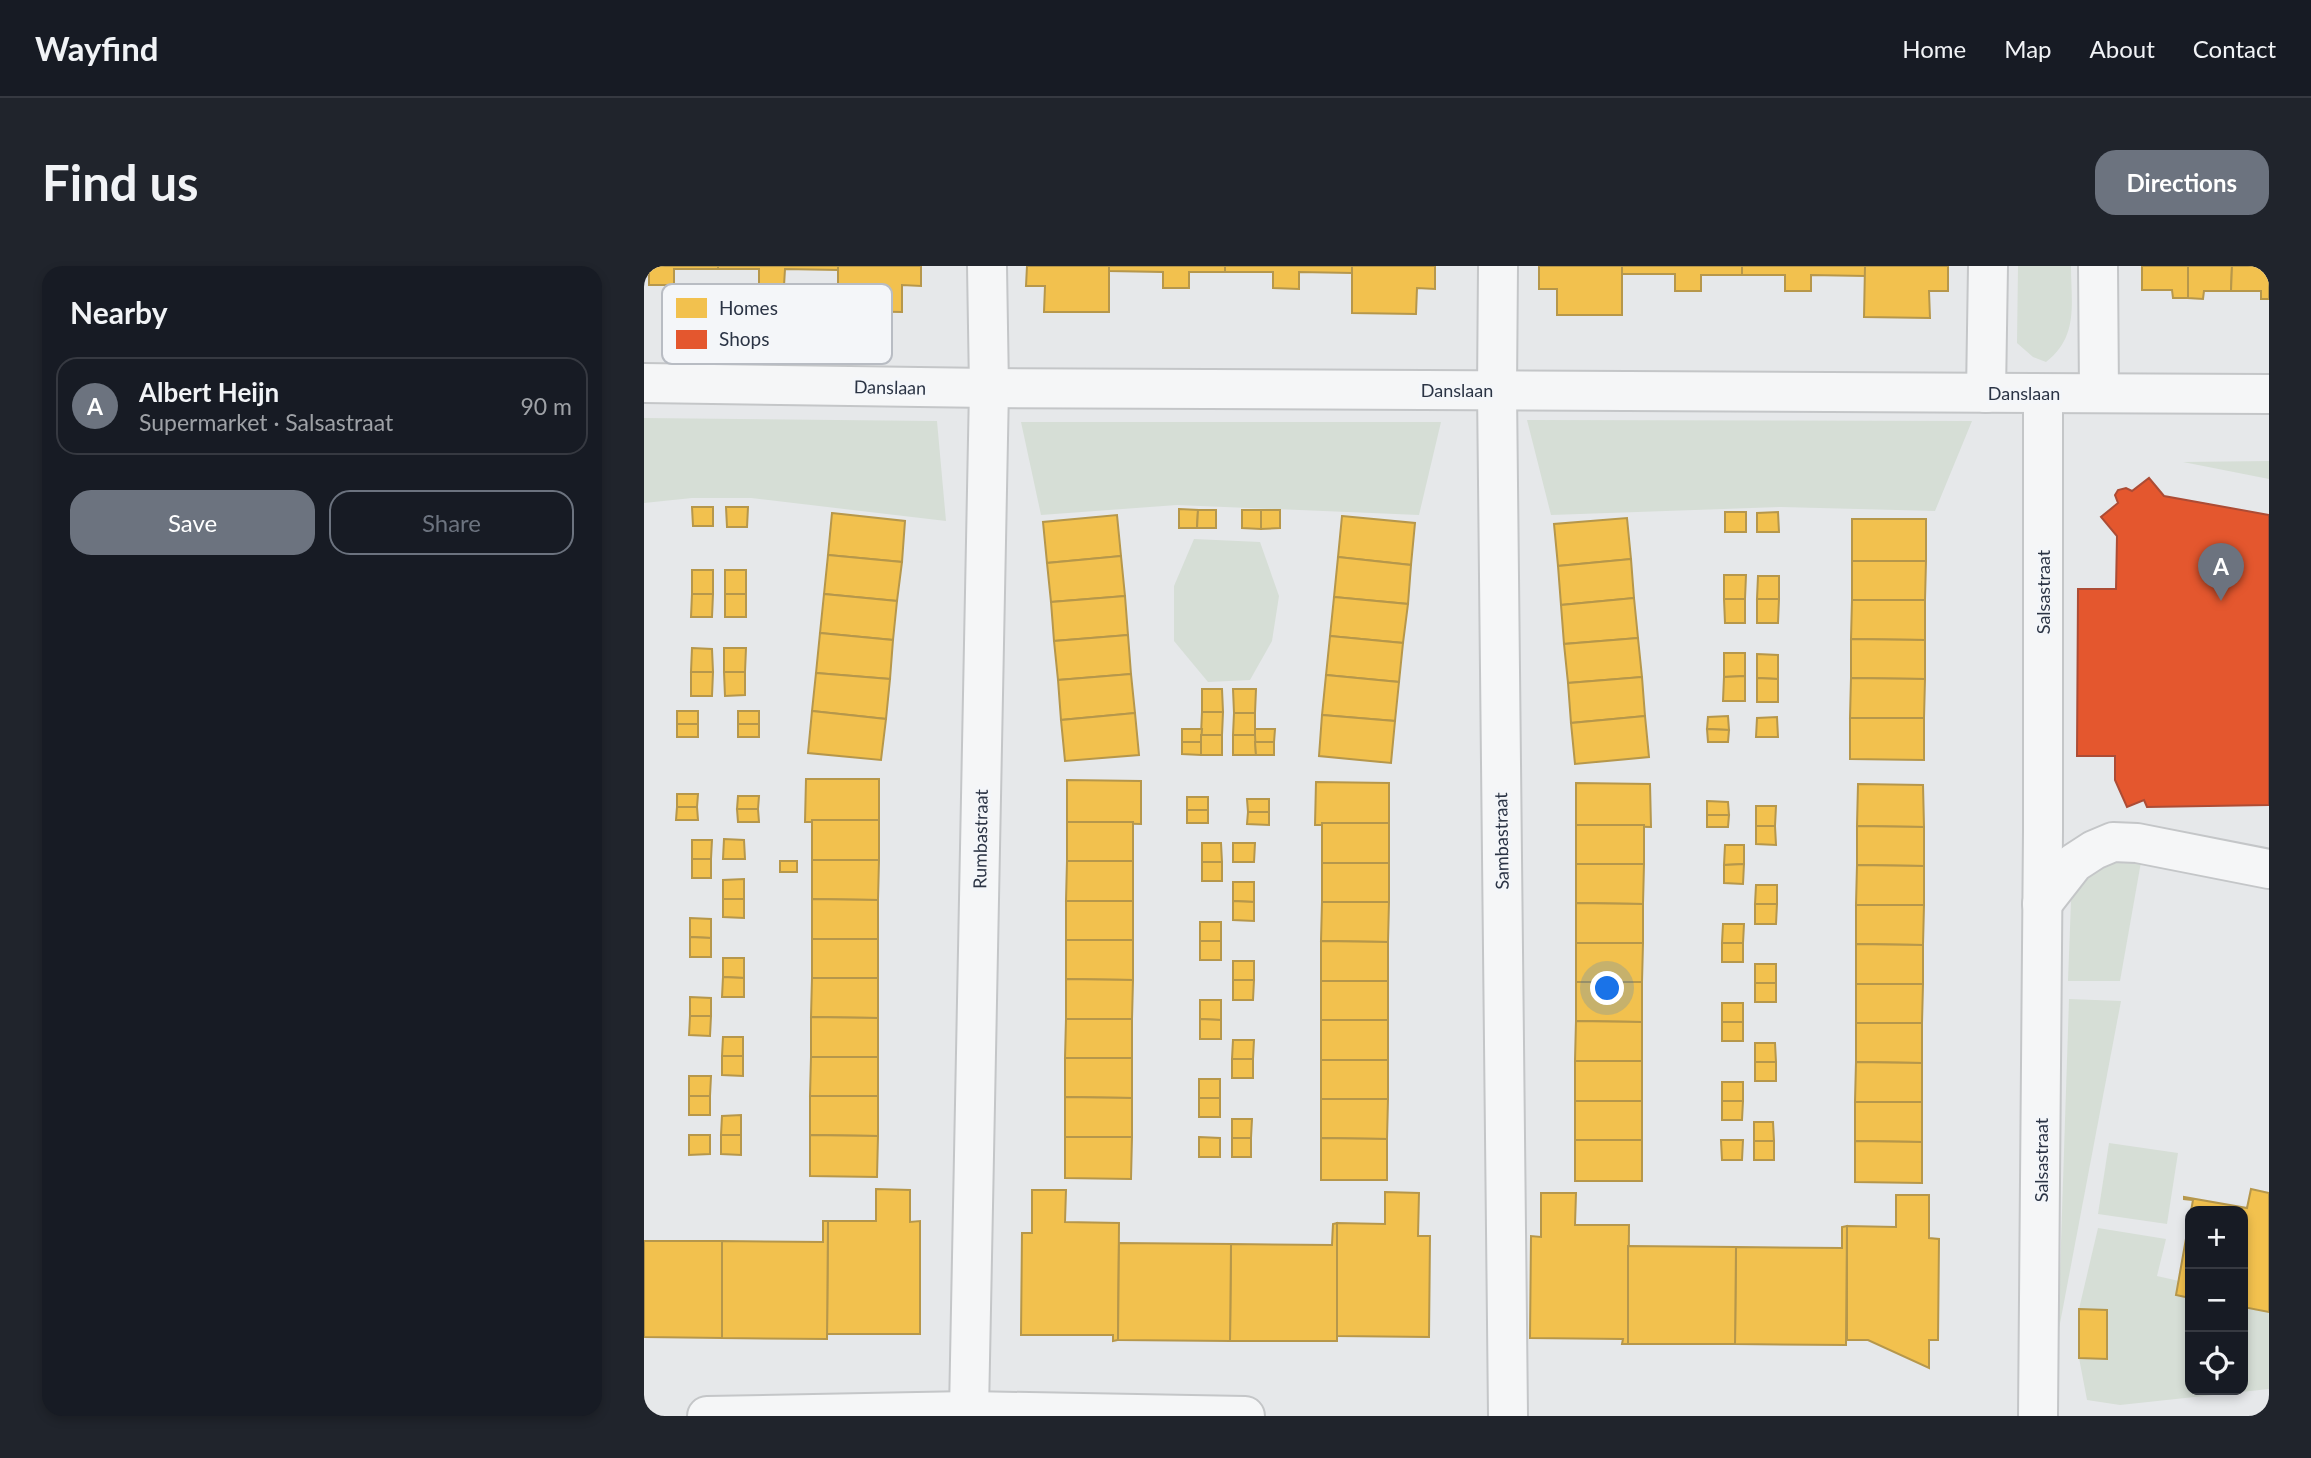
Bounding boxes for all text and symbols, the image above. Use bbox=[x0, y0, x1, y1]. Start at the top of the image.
text: Wayfind bbox=[35, 28, 159, 68]
text: Home bbox=[1902, 34, 1966, 63]
text: Map bbox=[2004, 34, 2052, 63]
text: About bbox=[2090, 34, 2155, 63]
text: Contact bbox=[2193, 34, 2276, 63]
button: Directions bbox=[2095, 150, 2269, 215]
text: Find us bbox=[42, 153, 199, 211]
legend bbox=[662, 284, 892, 364]
text: Nearby bbox=[70, 294, 168, 330]
text: Homes bbox=[719, 296, 778, 319]
text: Shops bbox=[719, 327, 769, 350]
street label: Danslaan bbox=[854, 375, 926, 399]
text: Albert Heijn bbox=[139, 376, 279, 408]
street label: Danslaan bbox=[1421, 379, 1493, 401]
street label: Danslaan bbox=[1988, 382, 2060, 404]
text: A bbox=[87, 392, 103, 420]
text: 90 m bbox=[521, 392, 572, 420]
text: Supermarket · Salsastraat bbox=[139, 408, 393, 436]
button: Save bbox=[70, 490, 315, 555]
button: Share bbox=[329, 490, 574, 555]
pin: A bbox=[2198, 543, 2244, 601]
street label: Salsastraat bbox=[2032, 549, 2054, 634]
street label: Rumbastraat bbox=[968, 788, 992, 889]
street label: Sambastraat bbox=[1489, 792, 1513, 890]
your location bbox=[1590, 971, 1624, 1005]
street label: Salsastraat bbox=[2030, 1117, 2052, 1202]
map controls bbox=[2185, 1206, 2248, 1395]
button: + bbox=[2185, 1206, 2248, 1269]
button: − bbox=[2185, 1269, 2248, 1332]
button: locate bbox=[2185, 1332, 2248, 1395]

